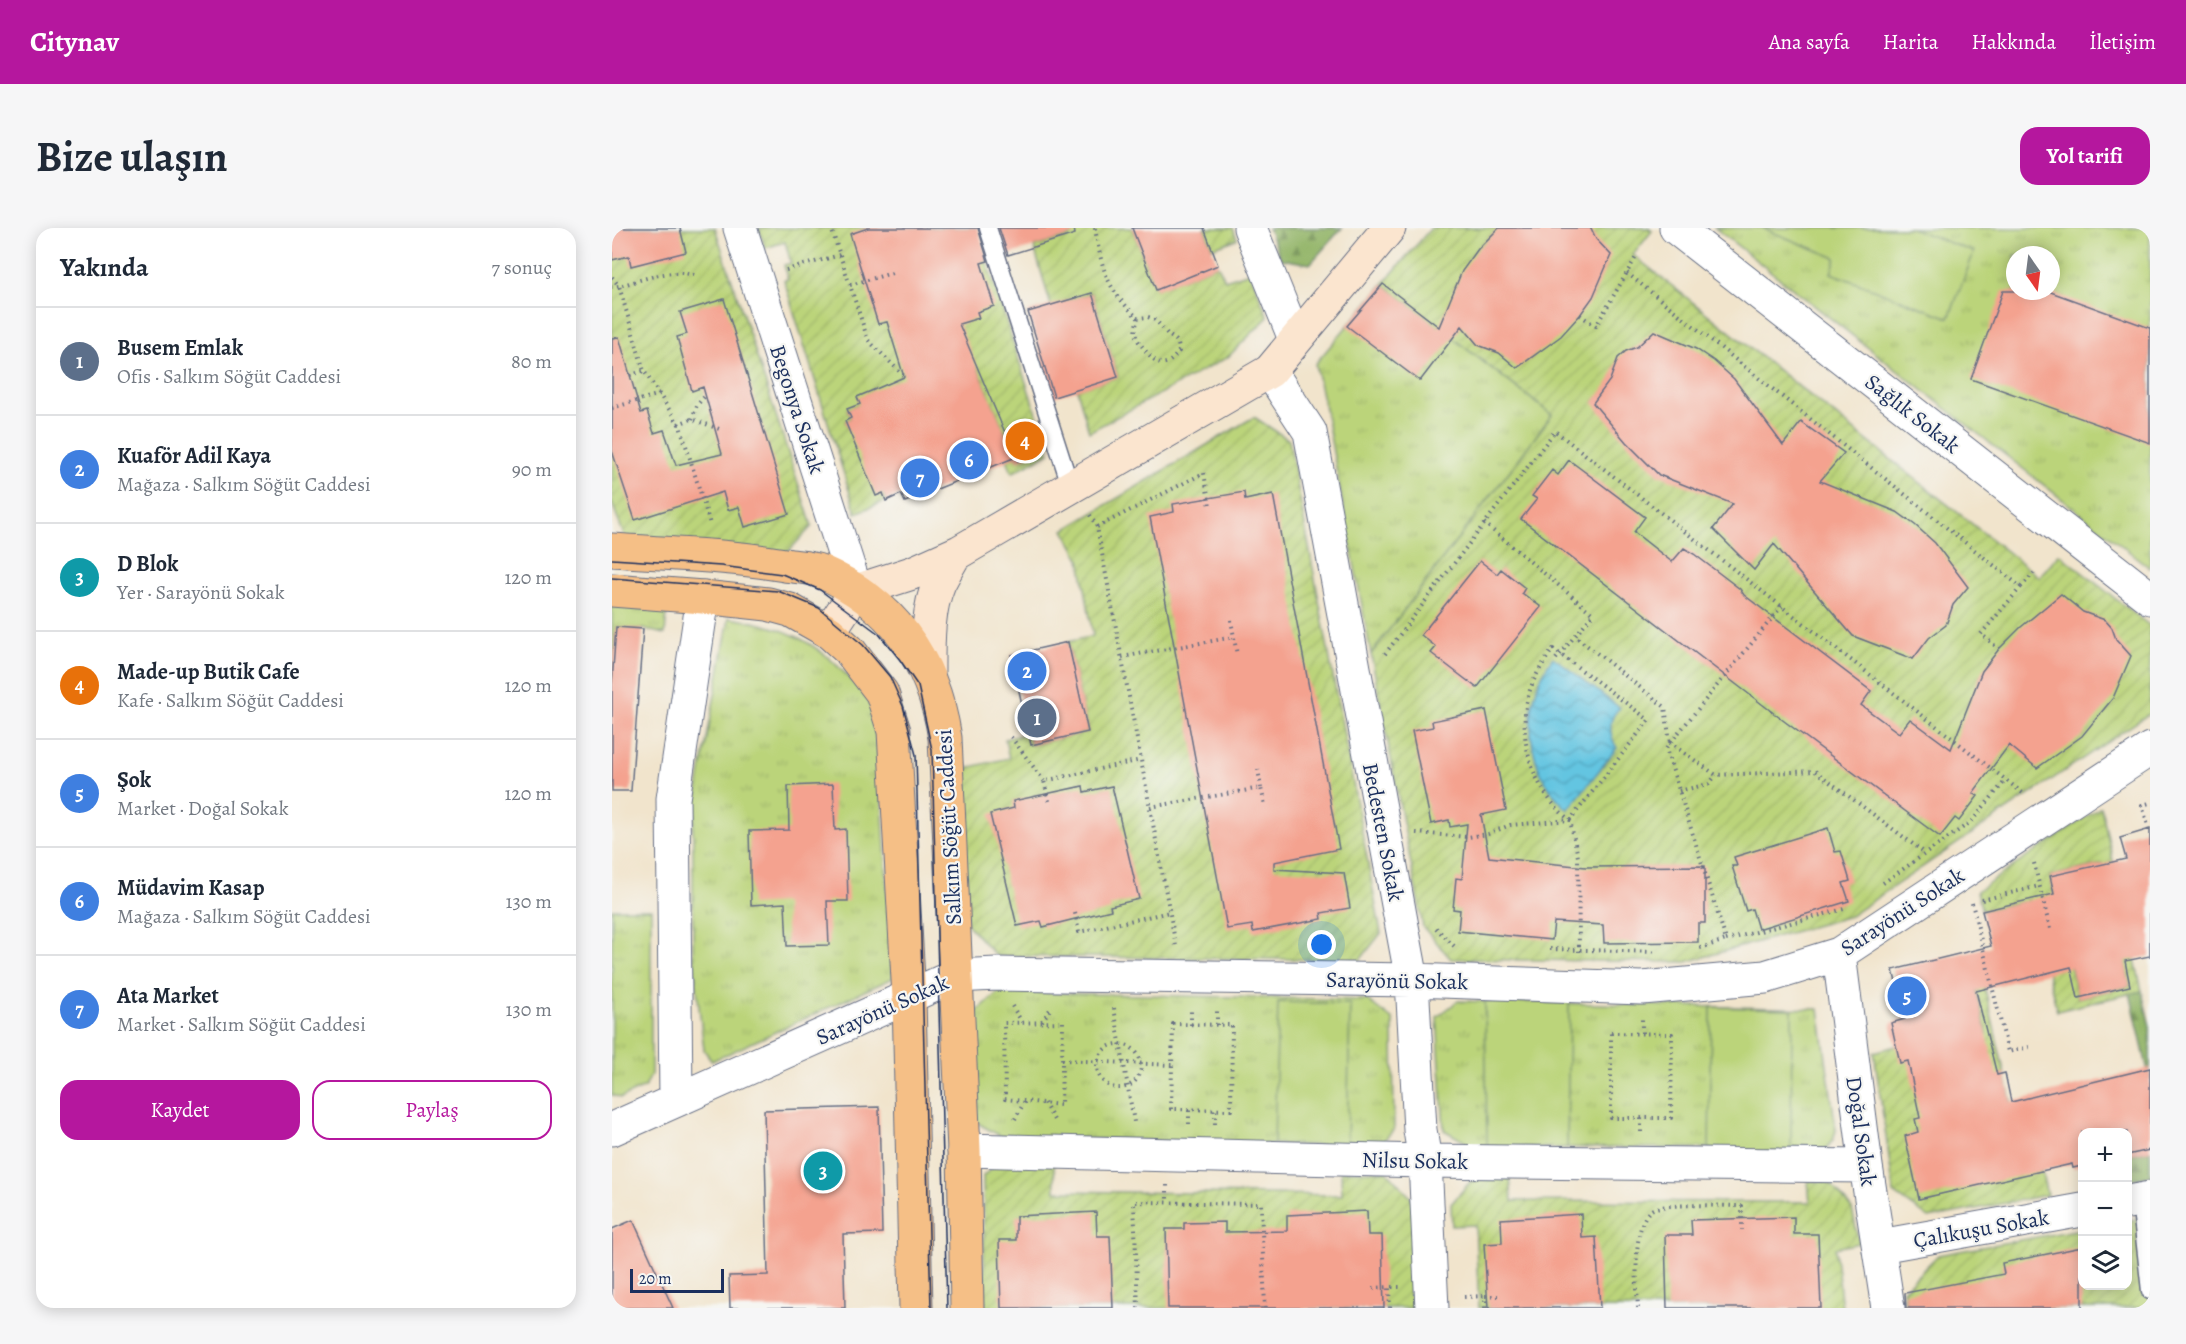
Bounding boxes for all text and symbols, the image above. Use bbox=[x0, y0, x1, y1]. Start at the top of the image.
text: Citynav bbox=[30, 23, 119, 61]
text: Ana sayfa bbox=[1769, 28, 1850, 56]
text: Harita bbox=[1883, 28, 1939, 56]
text: Hakkında bbox=[1972, 28, 2056, 56]
text: İletişim bbox=[2089, 28, 2156, 56]
button: Yol tarifi bbox=[2020, 127, 2150, 185]
text: Bize ulaşın bbox=[36, 128, 228, 185]
north arrow bbox=[2006, 246, 2060, 300]
text: Yakında bbox=[60, 250, 149, 285]
text: 7 sonuç bbox=[491, 254, 552, 281]
text: Busem Emlak bbox=[117, 333, 243, 363]
street label: Begonya Sokak bbox=[762, 341, 832, 478]
text: 1 bbox=[76, 348, 83, 375]
text: 80 m bbox=[511, 348, 552, 375]
text: Ofis · Salkım Söğüt Caddesi bbox=[117, 363, 341, 390]
street label: Sağlık Sokak bbox=[1859, 367, 1966, 460]
pin: 4 bbox=[1006, 418, 1044, 464]
pin: 6 bbox=[950, 438, 988, 482]
text: Kuaför Adil Kaya bbox=[117, 441, 271, 471]
text: 2 bbox=[75, 456, 84, 483]
text: 90 m bbox=[512, 456, 552, 483]
pin: 7 bbox=[900, 456, 940, 500]
text: Mağaza · Salkım Söğüt Caddesi bbox=[117, 471, 371, 498]
text: D Blok bbox=[117, 549, 178, 579]
text: 3 bbox=[75, 564, 84, 591]
text: 120 m bbox=[504, 564, 552, 591]
text: Yer · Sarayönü Sokak bbox=[117, 579, 285, 606]
pin: 2 bbox=[1008, 648, 1046, 694]
text: Made-up Butik Cafe bbox=[117, 657, 300, 687]
text: 4 bbox=[75, 672, 84, 699]
text: 120 m bbox=[504, 672, 552, 699]
text: Kafe · Salkım Söğüt Caddesi bbox=[117, 687, 344, 714]
pin: 1 bbox=[1018, 696, 1056, 740]
street label: Salkım Söğüt Caddesi bbox=[929, 728, 969, 926]
street label: Bedesten Sokak bbox=[1355, 760, 1411, 904]
text: Şok bbox=[117, 765, 151, 795]
text: 5 bbox=[75, 780, 84, 807]
text: 120 m bbox=[504, 780, 552, 807]
text: Market · Doğal Sokak bbox=[117, 795, 289, 822]
street label: Sarayönü Sokak bbox=[1835, 861, 1970, 963]
text: Müdavim Kasap bbox=[117, 873, 265, 903]
text: 6 bbox=[75, 888, 84, 915]
text: 130 m bbox=[506, 888, 552, 915]
text: Mağaza · Salkım Söğüt Caddesi bbox=[117, 903, 371, 930]
your location bbox=[1307, 930, 1336, 959]
street label: Sarayönü Sokak bbox=[1326, 965, 1468, 997]
street label: Sarayönü Sokak bbox=[811, 967, 953, 1053]
pin: 5 bbox=[1888, 974, 1926, 1018]
text: Ata Market bbox=[117, 981, 219, 1011]
text: 7 bbox=[75, 996, 84, 1023]
text: 130 m bbox=[506, 996, 552, 1023]
text: Market · Salkım Söğüt Caddesi bbox=[117, 1011, 366, 1038]
street label: Doğal Sokak bbox=[1838, 1074, 1884, 1188]
button: Kaydet bbox=[60, 1080, 300, 1140]
button: Paylaş bbox=[312, 1080, 552, 1140]
map controls bbox=[2078, 1128, 2132, 1290]
button: + bbox=[2078, 1128, 2132, 1182]
street label: Nilsu Sokak bbox=[1362, 1145, 1468, 1177]
pin: 3 bbox=[804, 1148, 842, 1194]
button: − bbox=[2078, 1182, 2132, 1236]
street label: Çalıkuşu Sokak bbox=[1911, 1202, 2051, 1256]
button: layers bbox=[2078, 1236, 2132, 1290]
scale bar bbox=[630, 1266, 724, 1294]
text: 20 m bbox=[639, 1268, 672, 1290]

